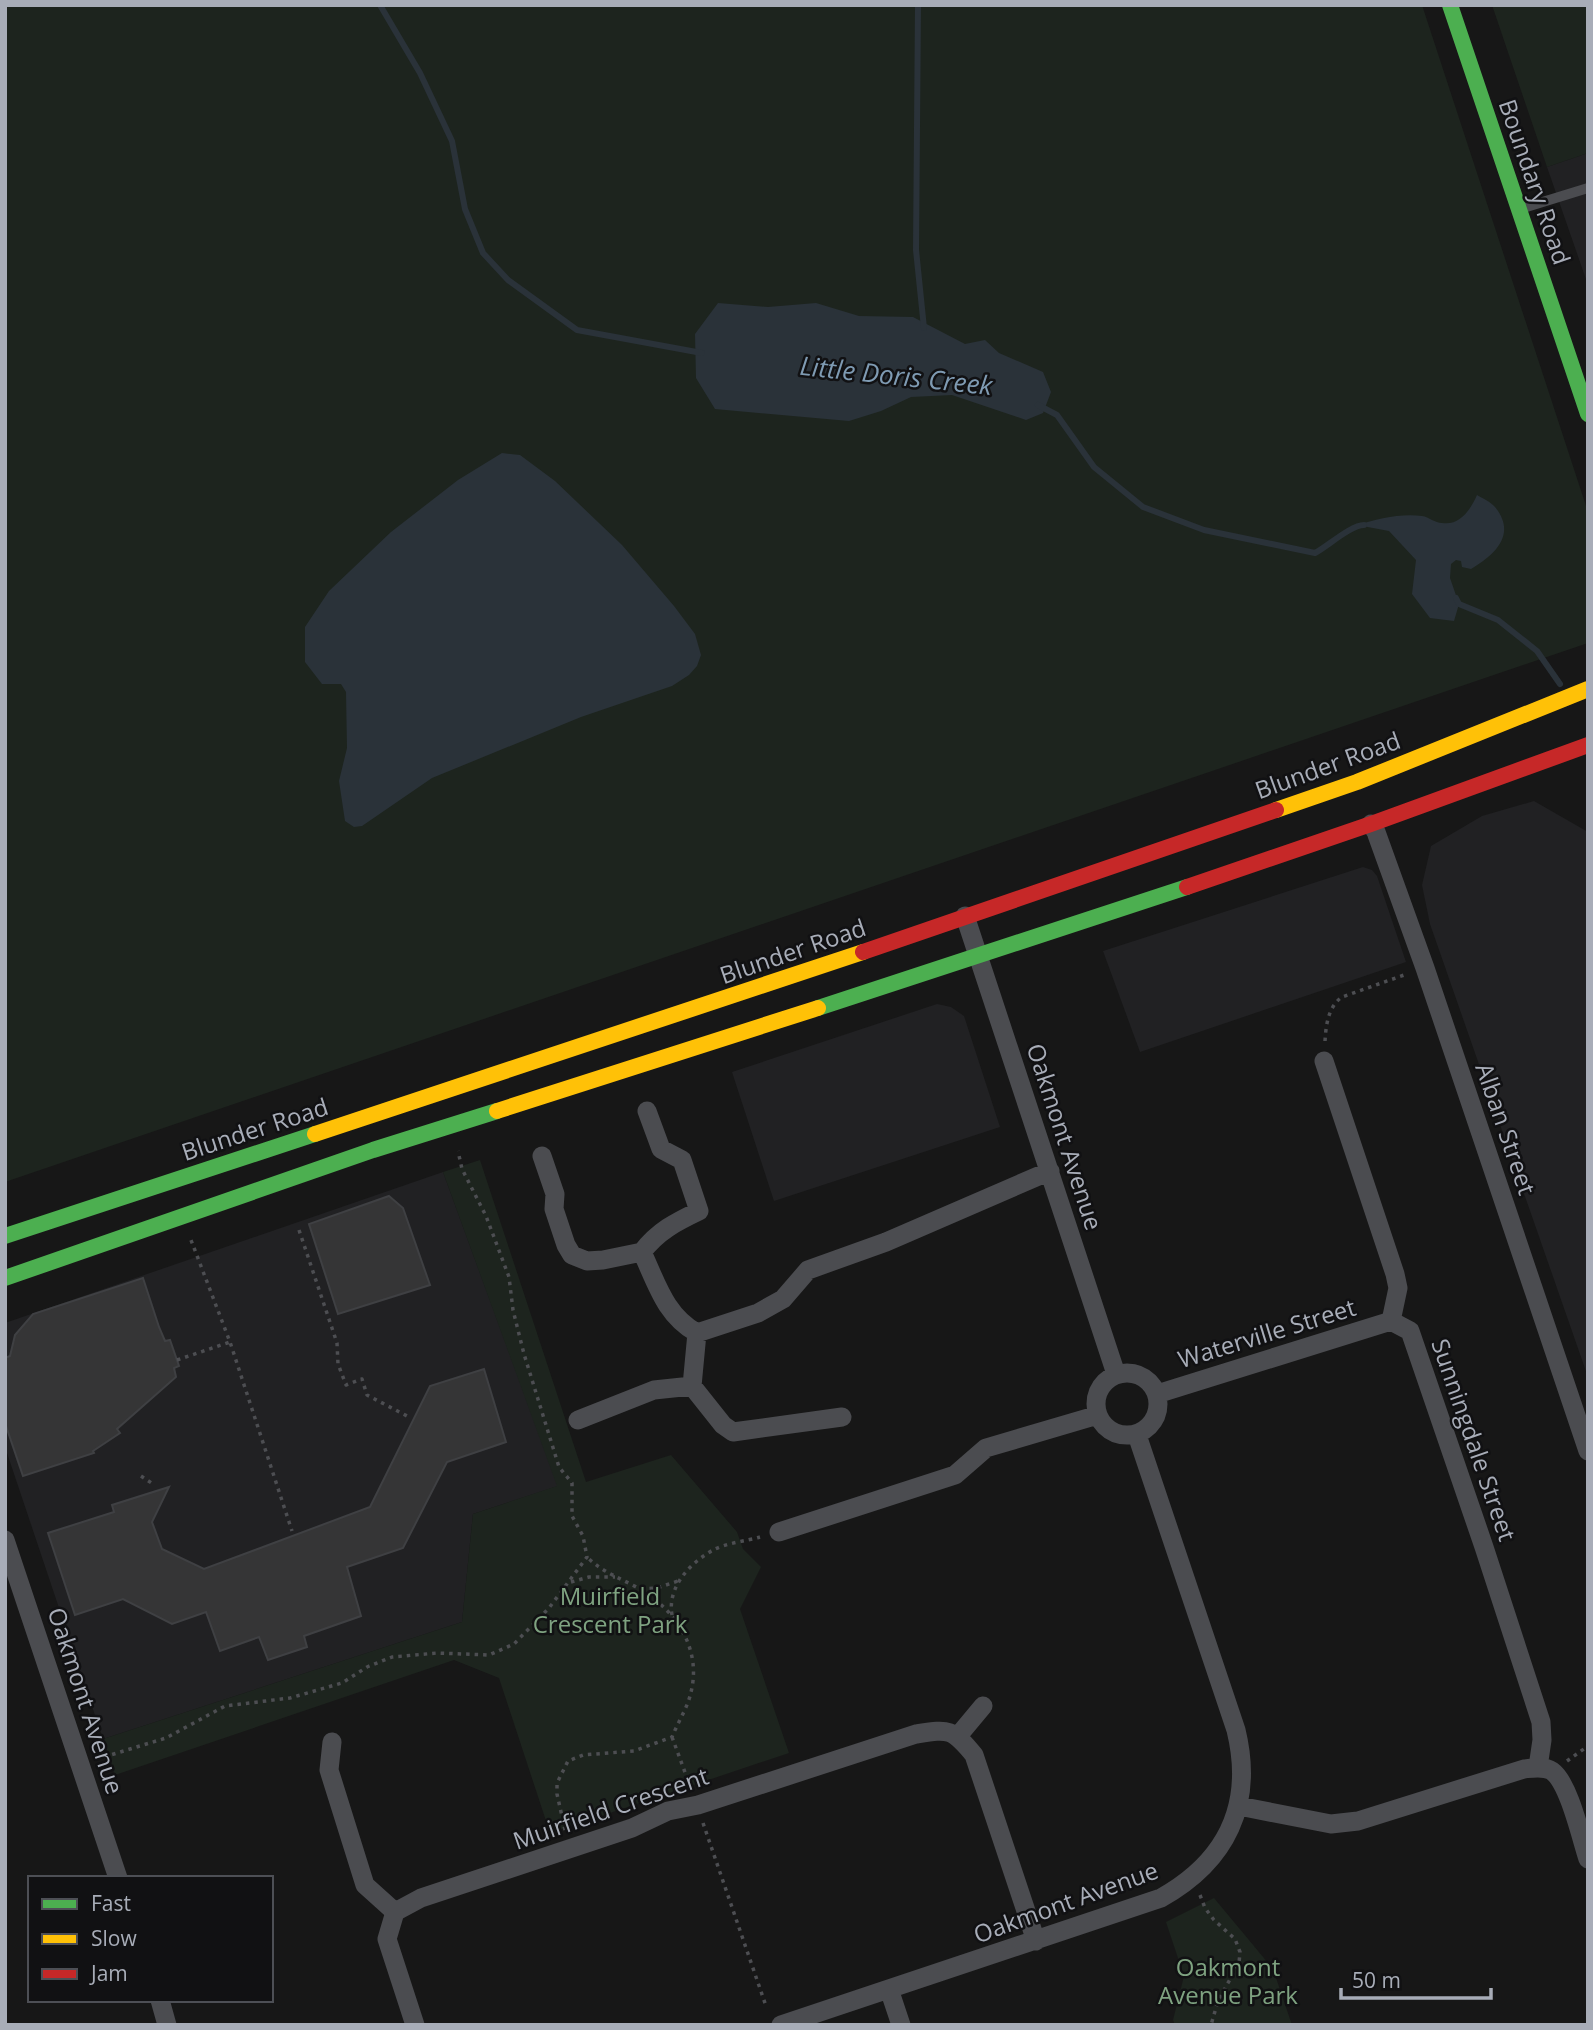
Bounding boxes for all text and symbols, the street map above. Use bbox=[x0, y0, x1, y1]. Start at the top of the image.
street label: Boundary Road bbox=[1492, 94, 1579, 269]
water label: Little Doris Creek bbox=[798, 347, 995, 403]
street label: Blunder Road bbox=[1250, 723, 1405, 806]
street label: Blunder Road bbox=[715, 910, 870, 991]
street label: Oakmont Avenue bbox=[1020, 1039, 1111, 1234]
street label: Alban Street bbox=[1468, 1058, 1544, 1199]
street label: Blunder Road bbox=[177, 1089, 332, 1168]
street label: Waterville Street bbox=[1174, 1290, 1359, 1375]
street label: Sunningdale Street bbox=[1424, 1334, 1525, 1545]
park label: Muirfield Crescent Park bbox=[533, 1579, 688, 1640]
street label: Oakmont Avenue bbox=[41, 1603, 132, 1798]
street label: Muirfield Crescent bbox=[508, 1759, 713, 1857]
street label: Oakmont Avenue bbox=[969, 1853, 1162, 1950]
legend bbox=[28, 1876, 273, 2002]
text: Fast bbox=[91, 1889, 131, 1917]
text: Slow bbox=[91, 1924, 137, 1952]
park label: Oakmont Avenue Park bbox=[1158, 1950, 1298, 2011]
scale bar bbox=[1341, 1956, 1492, 2000]
text: Jam bbox=[89, 1959, 128, 1987]
text: 50 m bbox=[1352, 1966, 1401, 1994]

